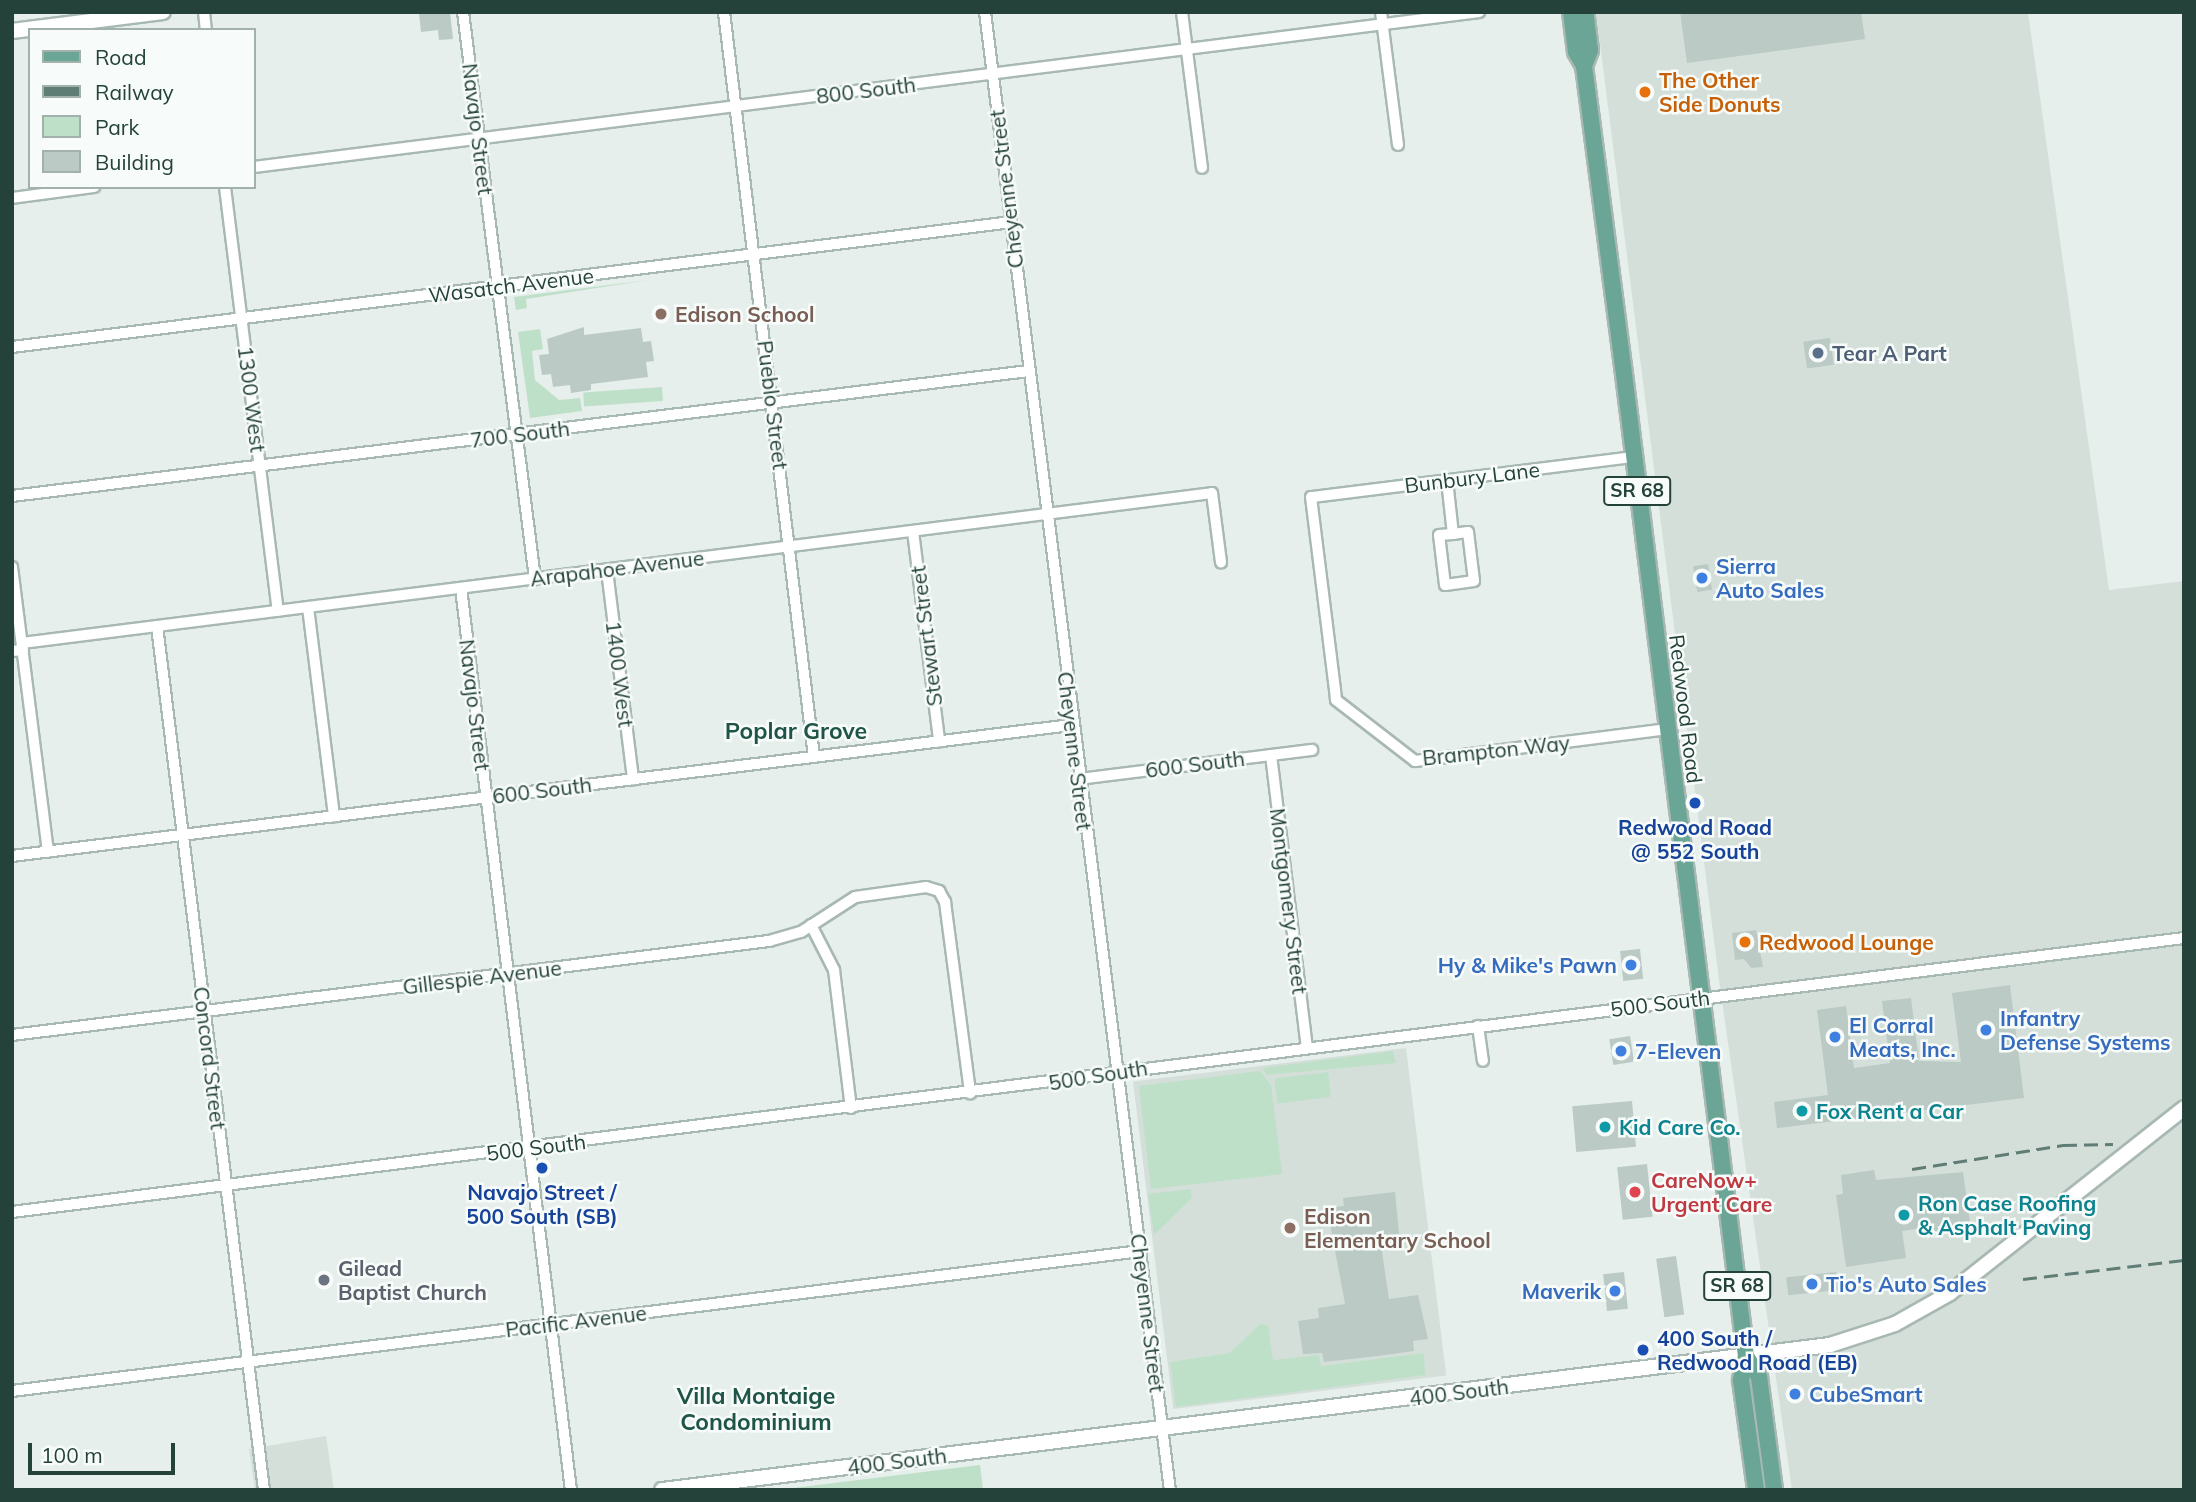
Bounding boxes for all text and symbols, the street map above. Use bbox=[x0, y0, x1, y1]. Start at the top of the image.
legend bbox=[28, 28, 256, 189]
text: Road bbox=[95, 44, 146, 70]
street label: Navajo Street bbox=[457, 62, 499, 196]
place label: The Other Side Donuts bbox=[1659, 67, 1780, 117]
street label: 800 South bbox=[815, 71, 917, 109]
text: Railway bbox=[95, 79, 174, 105]
marker: The Other Side Donuts bbox=[1637, 84, 1653, 100]
street label: Cheyenne Street bbox=[984, 108, 1028, 270]
text: Park bbox=[95, 114, 139, 140]
text: Building bbox=[95, 149, 174, 175]
street label: Wasatch Avenue bbox=[427, 262, 595, 308]
place label: Edison School bbox=[675, 301, 814, 327]
marker: Edison School bbox=[653, 306, 669, 322]
street label: Pueblo Street bbox=[753, 339, 793, 471]
place label: Tear A Part bbox=[1832, 340, 1947, 366]
street label: 1300 West bbox=[233, 344, 271, 454]
marker: Tear A Part bbox=[1810, 345, 1826, 361]
street label: 700 South bbox=[469, 415, 571, 453]
street label: Bunbury Lane bbox=[1403, 456, 1541, 498]
road number: SR 68 bbox=[1602, 476, 1672, 506]
street label: Arapahoe Avenue bbox=[529, 545, 705, 591]
place label: Sierra Auto Sales bbox=[1716, 553, 1824, 603]
street label: Stewart Street bbox=[905, 564, 947, 708]
marker: Sierra Auto Sales bbox=[1694, 570, 1710, 586]
street label: 1400 West bbox=[601, 619, 639, 729]
street label: Redwood Road bbox=[1664, 633, 1708, 785]
street label: Navajo Street bbox=[454, 638, 496, 772]
street label: Cheyenne Street bbox=[1053, 670, 1097, 832]
district label: Poplar Grove bbox=[725, 717, 867, 745]
street label: Brampton Way bbox=[1421, 730, 1571, 770]
street label: 600 South bbox=[1144, 745, 1246, 783]
street label: 600 South bbox=[491, 771, 593, 809]
marker: Redwood Road @ 552 South bbox=[1687, 795, 1703, 811]
street label: Montgomery Street bbox=[1265, 807, 1313, 995]
place label: Redwood Road @ 552 South bbox=[1618, 814, 1772, 864]
place label: Redwood Lounge bbox=[1759, 929, 1934, 955]
marker: Redwood Lounge bbox=[1737, 934, 1753, 950]
place label: Hy & Mike's Pawn bbox=[1438, 952, 1617, 978]
street label: Gillespie Avenue bbox=[401, 955, 563, 999]
marker: Hy & Mike's Pawn bbox=[1623, 957, 1639, 973]
street label: 500 South bbox=[1609, 984, 1711, 1022]
street label: Concord Street bbox=[189, 985, 231, 1131]
place label: Infantry Defense Systems bbox=[2000, 1005, 2171, 1055]
place label: El Corral Meats, Inc. bbox=[1849, 1012, 1956, 1062]
marker: Infantry Defense Systems bbox=[1978, 1022, 1994, 1038]
marker: El Corral Meats, Inc. bbox=[1827, 1029, 1843, 1045]
place label: 7-Eleven bbox=[1635, 1038, 1721, 1064]
marker: 7-Eleven bbox=[1613, 1043, 1629, 1059]
street label: 500 South bbox=[1047, 1055, 1149, 1095]
place label: Fox Rent a Car bbox=[1816, 1098, 1963, 1124]
marker: Fox Rent a Car bbox=[1794, 1103, 1810, 1119]
place label: Kid Care Co. bbox=[1619, 1114, 1741, 1140]
marker: Kid Care Co. bbox=[1597, 1119, 1613, 1135]
street label: 500 South bbox=[485, 1128, 587, 1166]
marker: Navajo Street / 500 South (SB) bbox=[534, 1160, 550, 1176]
place label: CareNow+ Urgent Care bbox=[1651, 1167, 1772, 1217]
place label: Navajo Street / 500 South (SB) bbox=[466, 1179, 618, 1229]
marker: CareNow+ Urgent Care bbox=[1625, 1182, 1645, 1202]
place label: Ron Case Roofing & Asphalt Paving bbox=[1918, 1190, 2096, 1240]
place label: Edison Elementary School bbox=[1304, 1203, 1491, 1253]
marker: Ron Case Roofing & Asphalt Paving bbox=[1896, 1207, 1912, 1223]
marker: Edison Elementary School bbox=[1282, 1220, 1298, 1236]
street label: Cheyenne Street bbox=[1126, 1232, 1170, 1394]
place label: Gilead Baptist Church bbox=[338, 1255, 487, 1305]
road number: SR 68 bbox=[1702, 1270, 1772, 1302]
place label: Tio's Auto Sales bbox=[1826, 1271, 1987, 1297]
marker: Gilead Baptist Church bbox=[316, 1272, 332, 1288]
marker: Tio's Auto Sales bbox=[1804, 1276, 1820, 1292]
place label: Maverik bbox=[1522, 1278, 1601, 1304]
marker: Maverik bbox=[1607, 1283, 1623, 1299]
street label: Pacific Avenue bbox=[504, 1300, 648, 1342]
place label: 400 South / Redwood Road (EB) bbox=[1657, 1325, 1859, 1375]
marker: 400 South / Redwood Road (EB) bbox=[1635, 1342, 1651, 1358]
street label: 400 South bbox=[1408, 1373, 1510, 1411]
place label: CubeSmart bbox=[1809, 1381, 1922, 1407]
district label: Villa Montaige Condominium bbox=[677, 1382, 835, 1436]
marker: CubeSmart bbox=[1787, 1386, 1803, 1402]
scale bar bbox=[32, 1428, 178, 1472]
text: 100 m bbox=[41, 1442, 103, 1468]
street label: 400 South bbox=[846, 1442, 948, 1480]

